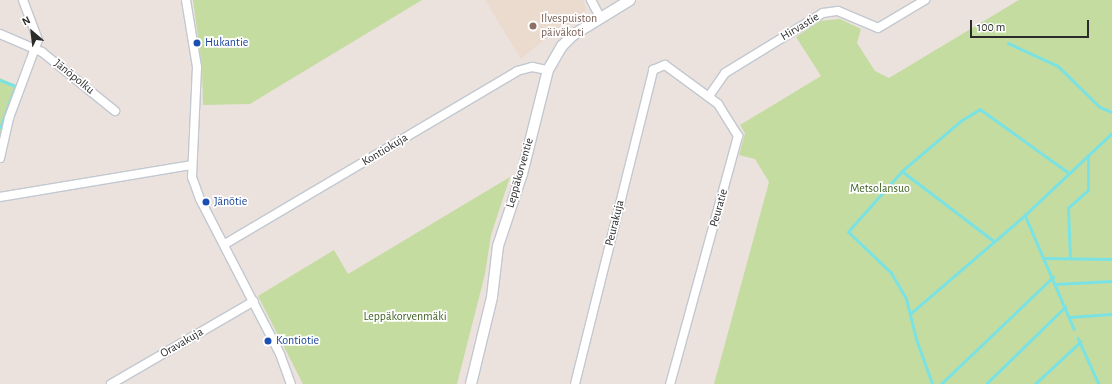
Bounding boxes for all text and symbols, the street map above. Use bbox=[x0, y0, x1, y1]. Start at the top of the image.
street label: Hirvastie bbox=[778, 10, 822, 44]
north arrow bbox=[12, 12, 52, 52]
place label: Ilvespuiston päiväkoti bbox=[541, 12, 597, 40]
scale bar bbox=[972, 12, 1091, 38]
text: N bbox=[20, 14, 32, 28]
marker: Ilvespuiston päiväkoti bbox=[528, 21, 538, 31]
text: 100 m bbox=[977, 21, 1005, 33]
place label: Hukantie bbox=[205, 36, 248, 50]
marker: Hukantie bbox=[192, 38, 202, 48]
street label: Jänöpolku bbox=[51, 56, 97, 98]
street label: Kontiokuja bbox=[359, 131, 411, 169]
street label: Leppäkorventie bbox=[503, 136, 537, 210]
park label: Metsolansuo bbox=[850, 182, 910, 196]
street label: Peuratie bbox=[707, 187, 731, 229]
place label: Jänötie bbox=[214, 195, 247, 209]
marker: Jänötie bbox=[201, 197, 211, 207]
street label: Peurakuja bbox=[602, 199, 628, 247]
park label: Leppäkorvenmäki bbox=[363, 310, 447, 324]
street label: Oravakuja bbox=[158, 325, 206, 361]
place label: Kontiotie bbox=[276, 334, 319, 348]
marker: Kontiotie bbox=[263, 336, 273, 346]

